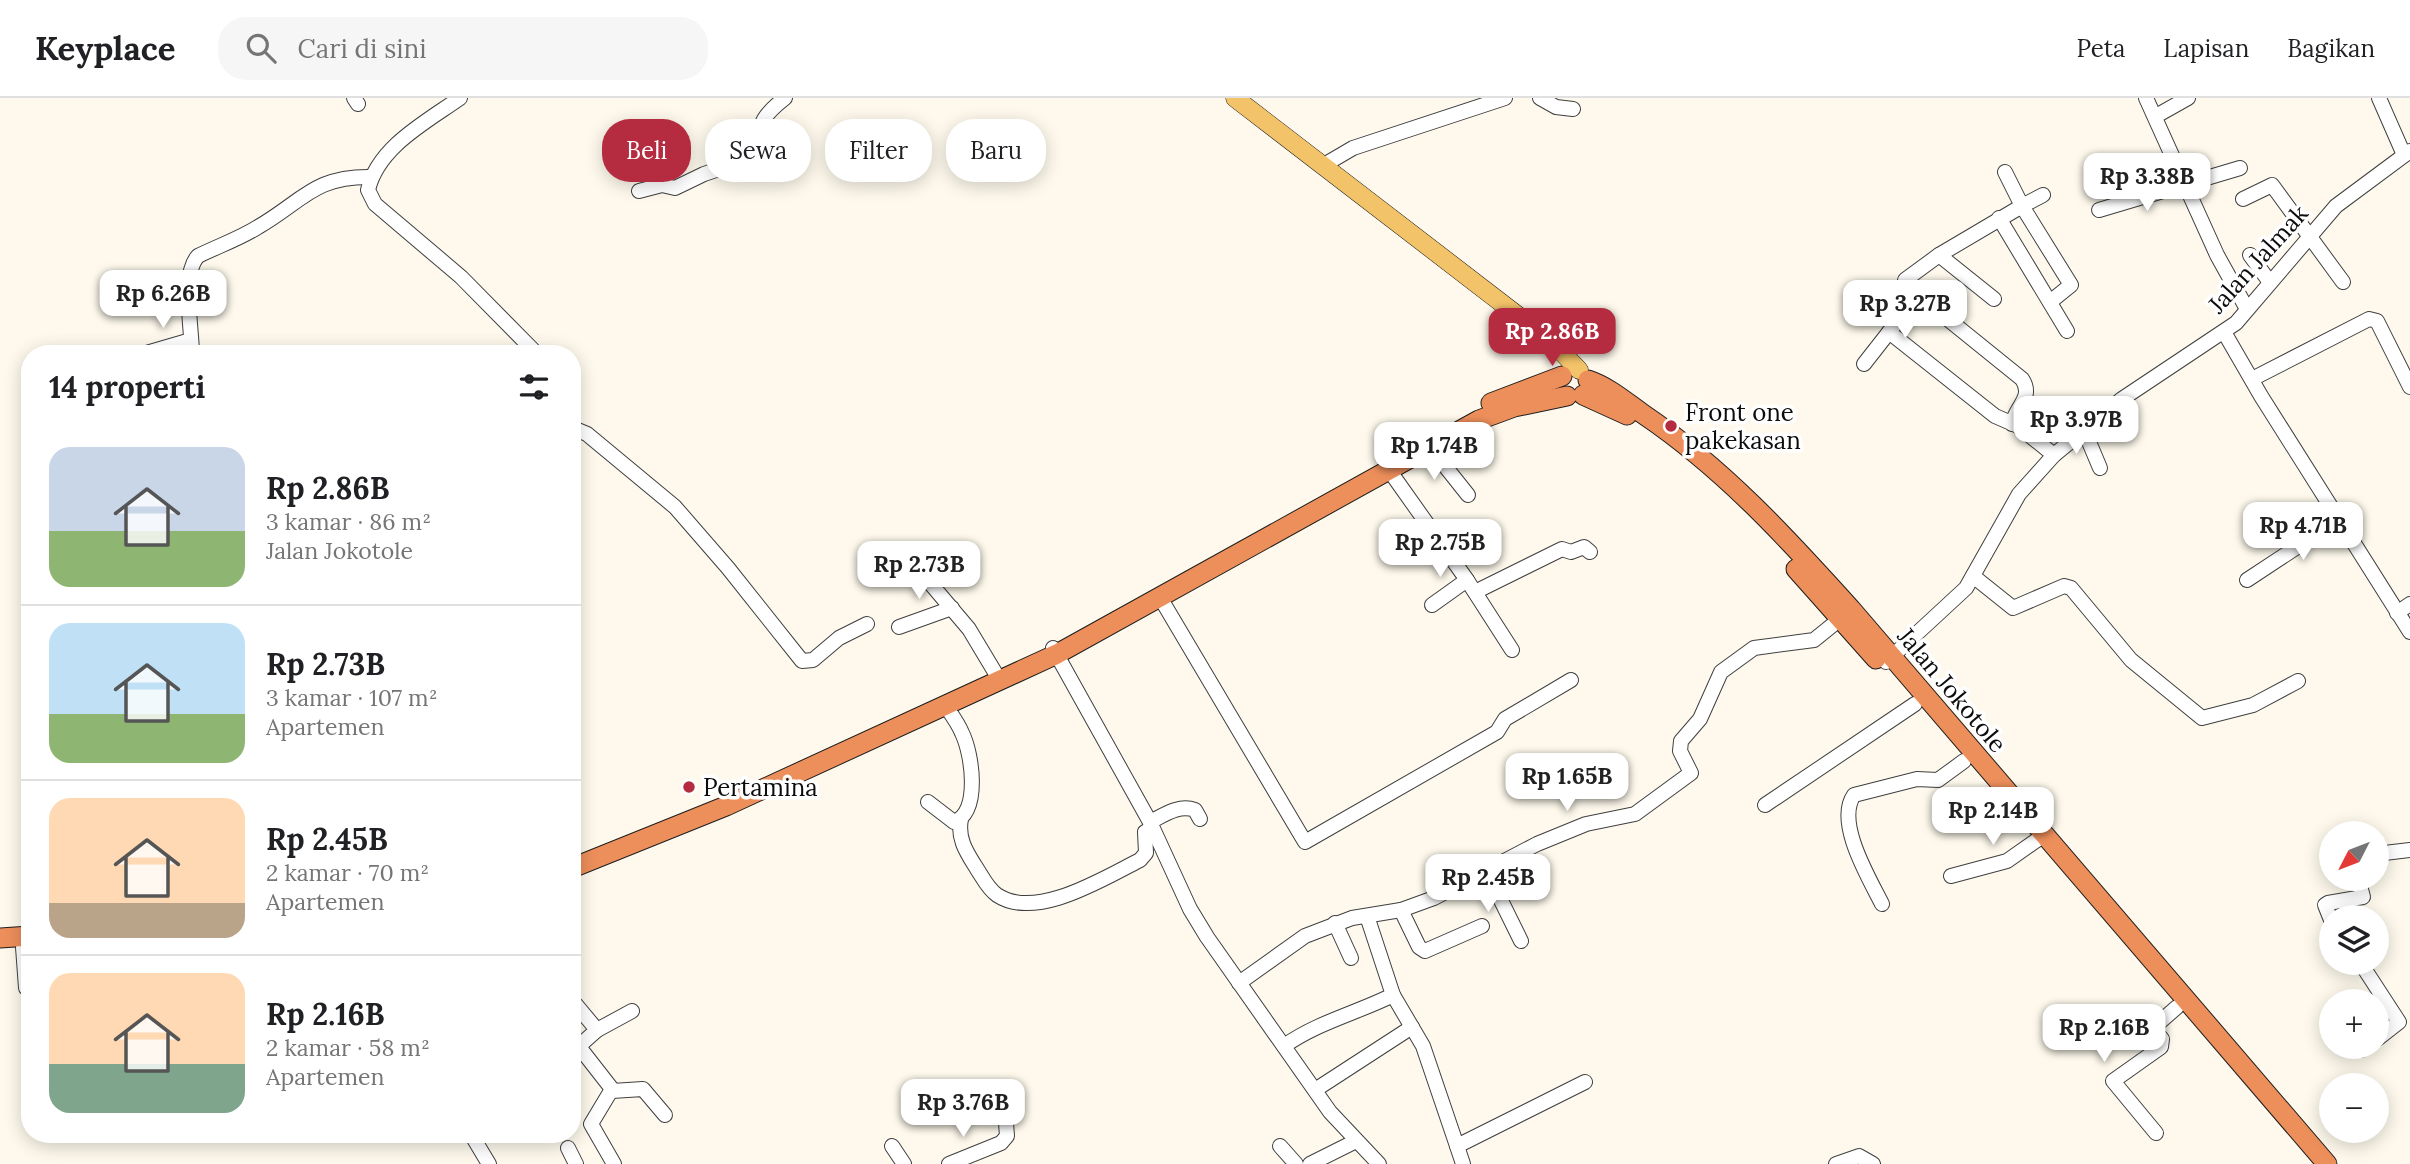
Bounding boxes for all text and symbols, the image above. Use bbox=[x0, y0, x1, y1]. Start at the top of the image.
search box bbox=[218, 17, 708, 80]
text: Keyplace bbox=[35, 27, 176, 69]
icon: search bbox=[242, 29, 280, 67]
text: Cari di sini bbox=[298, 32, 427, 65]
text: Peta bbox=[2077, 33, 2125, 64]
text: Lapisan bbox=[2163, 33, 2249, 64]
text: Bagikan bbox=[2287, 33, 2375, 64]
chip: Beli bbox=[602, 119, 691, 182]
chip: Sewa bbox=[705, 119, 811, 182]
chip: Filter bbox=[825, 119, 932, 182]
chip: Baru bbox=[946, 119, 1046, 182]
pin: Rp 3.38B bbox=[2075, 153, 2219, 213]
text: Rp 3.38B bbox=[2100, 161, 2195, 190]
street label: Jalan Jalmak bbox=[2201, 198, 2315, 320]
pin: Rp 6.26B bbox=[91, 271, 235, 330]
text: Rp 6.26B bbox=[116, 278, 210, 307]
pin: Rp 3.27B bbox=[1833, 280, 1977, 340]
text: Rp 3.27B bbox=[1859, 288, 1951, 317]
pin: Rp 2.86B bbox=[1480, 308, 1624, 368]
text: Rp 2.86B bbox=[1505, 316, 1599, 345]
text: 14 properti bbox=[49, 368, 205, 406]
icon: filters bbox=[515, 368, 553, 406]
pin: Rp 3.97B bbox=[2004, 396, 2148, 456]
place label: Front one pakekasan bbox=[1685, 397, 1801, 456]
text: Rp 3.97B bbox=[2030, 404, 2123, 433]
marker: Front one pakekasan bbox=[1663, 418, 1679, 434]
pin: Rp 1.74B bbox=[1362, 422, 1506, 482]
text: Rp 1.74B bbox=[1390, 430, 1478, 459]
text: Rp 2.86B bbox=[266, 469, 390, 507]
icon: home bbox=[105, 475, 189, 559]
pin: Rp 4.71B bbox=[2231, 503, 2375, 562]
text: 3 kamar · 86 m² bbox=[266, 507, 431, 536]
text: Rp 4.71B bbox=[2259, 510, 2347, 539]
pin: Rp 2.75B bbox=[1368, 519, 1512, 579]
text: Rp 2.75B bbox=[1395, 527, 1485, 556]
text: Jalan Jokotole bbox=[266, 536, 413, 565]
pin: Rp 2.73B bbox=[847, 542, 991, 601]
text: Rp 2.73B bbox=[873, 549, 965, 578]
street label: Jalan Jokotole bbox=[1890, 621, 2013, 759]
text: Rp 2.73B bbox=[266, 645, 385, 683]
icon: home bbox=[105, 651, 189, 735]
text: 3 kamar · 107 m² bbox=[266, 683, 438, 712]
text: Apartemen bbox=[266, 712, 384, 741]
pin: Rp 1.65B bbox=[1495, 754, 1639, 813]
text: Rp 1.65B bbox=[1521, 761, 1613, 790]
place label: Pertamina bbox=[703, 772, 818, 803]
marker: Pertamina bbox=[681, 779, 697, 795]
pin: Rp 2.14B bbox=[1921, 788, 2065, 847]
text: Rp 2.14B bbox=[1948, 795, 2038, 824]
text: Rp 2.45B bbox=[266, 820, 388, 858]
north arrow bbox=[2319, 821, 2389, 891]
map controls bbox=[2319, 821, 2389, 1143]
icon: home bbox=[105, 826, 189, 910]
pin: Rp 2.45B bbox=[1416, 854, 1560, 914]
text: 2 kamar · 70 m² bbox=[266, 858, 429, 887]
text: Rp 2.45B bbox=[1441, 862, 1535, 891]
text: Apartemen bbox=[266, 887, 384, 916]
button: layers bbox=[2319, 905, 2389, 975]
button: + bbox=[2319, 989, 2389, 1059]
text: Rp 2.16B bbox=[266, 995, 385, 1033]
icon: home bbox=[105, 1001, 189, 1085]
pin: Rp 2.16B bbox=[2032, 1004, 2176, 1064]
text: Rp 2.16B bbox=[2059, 1012, 2149, 1041]
text: 2 kamar · 58 m² bbox=[266, 1033, 430, 1062]
text: Apartemen bbox=[266, 1062, 384, 1091]
button: − bbox=[2319, 1073, 2389, 1143]
pin: Rp 3.76B bbox=[891, 1080, 1035, 1139]
text: Rp 3.76B bbox=[917, 1087, 1009, 1116]

